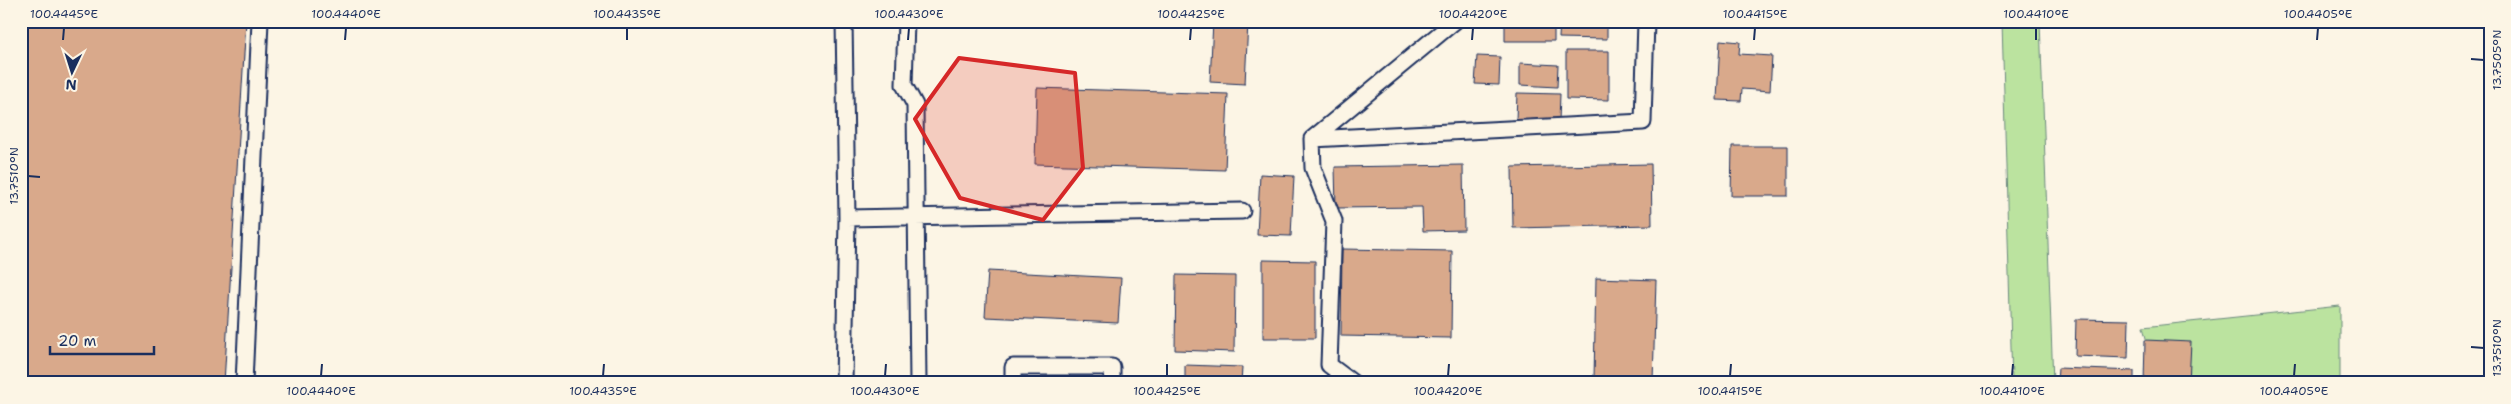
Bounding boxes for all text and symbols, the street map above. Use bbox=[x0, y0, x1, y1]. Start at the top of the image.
text: 100.4445°E bbox=[30, 6, 98, 22]
text: 100.4440°E bbox=[311, 6, 381, 22]
text: 100.4435°E bbox=[593, 6, 661, 22]
text: 100.4430°E bbox=[875, 6, 943, 22]
text: 100.4425°E bbox=[1157, 6, 1225, 22]
text: 100.4420°E bbox=[1439, 6, 1507, 22]
text: 100.4415°E bbox=[1723, 6, 1787, 22]
text: 100.4410°E bbox=[2003, 6, 2069, 22]
text: 100.4405°E bbox=[2284, 6, 2352, 22]
text: 13.7505°N bbox=[2489, 30, 2505, 90]
north arrow bbox=[48, 48, 98, 98]
text: N bbox=[65, 76, 77, 94]
text: 13.7510°N bbox=[6, 147, 22, 205]
text: 13.7510°N bbox=[2489, 319, 2505, 377]
scale bar bbox=[50, 324, 154, 356]
text: 20 m bbox=[58, 331, 97, 351]
text: 100.4440°E bbox=[286, 383, 356, 399]
text: 100.4435°E bbox=[569, 383, 637, 399]
text: 100.4430°E bbox=[851, 383, 919, 399]
text: 100.4425°E bbox=[1133, 383, 1201, 399]
text: 100.4420°E bbox=[1414, 383, 1482, 399]
text: 100.4415°E bbox=[1698, 383, 1762, 399]
text: 100.4410°E bbox=[1979, 383, 2045, 399]
text: 100.4405°E bbox=[2260, 383, 2328, 399]

